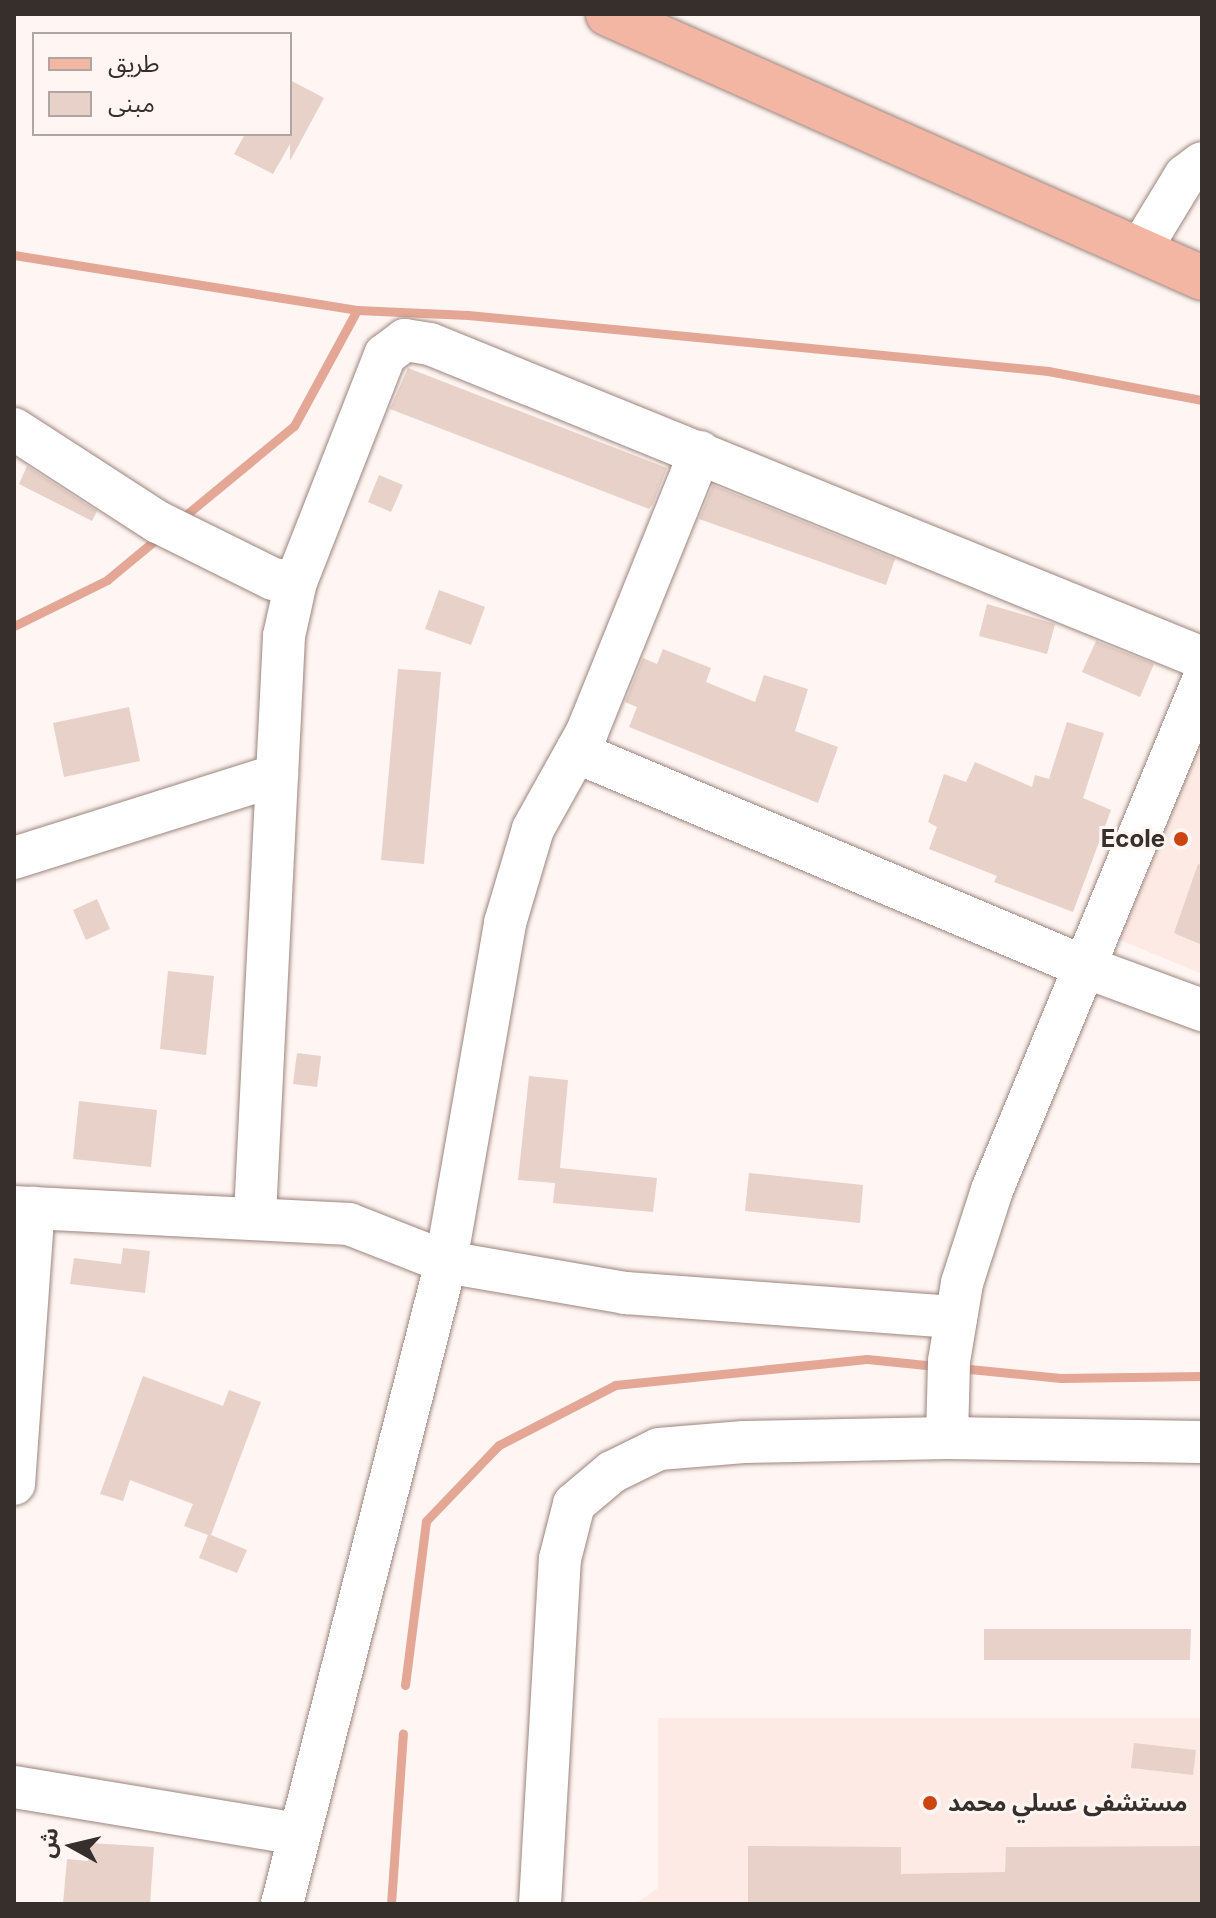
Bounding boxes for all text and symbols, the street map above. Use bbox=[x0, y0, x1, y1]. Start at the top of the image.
legend bbox=[32, 32, 292, 136]
text: طريق bbox=[108, 49, 160, 78]
text: مبنى bbox=[108, 89, 155, 118]
place label: Ecole bbox=[1101, 825, 1165, 853]
marker: Ecole bbox=[1172, 830, 1190, 848]
place label: مستشفى عسلي محمد bbox=[948, 1789, 1188, 1817]
marker: مستشفى عسلي محمد bbox=[919, 1792, 941, 1814]
north arrow bbox=[32, 1806, 112, 1886]
text: ش bbox=[33, 1826, 63, 1859]

